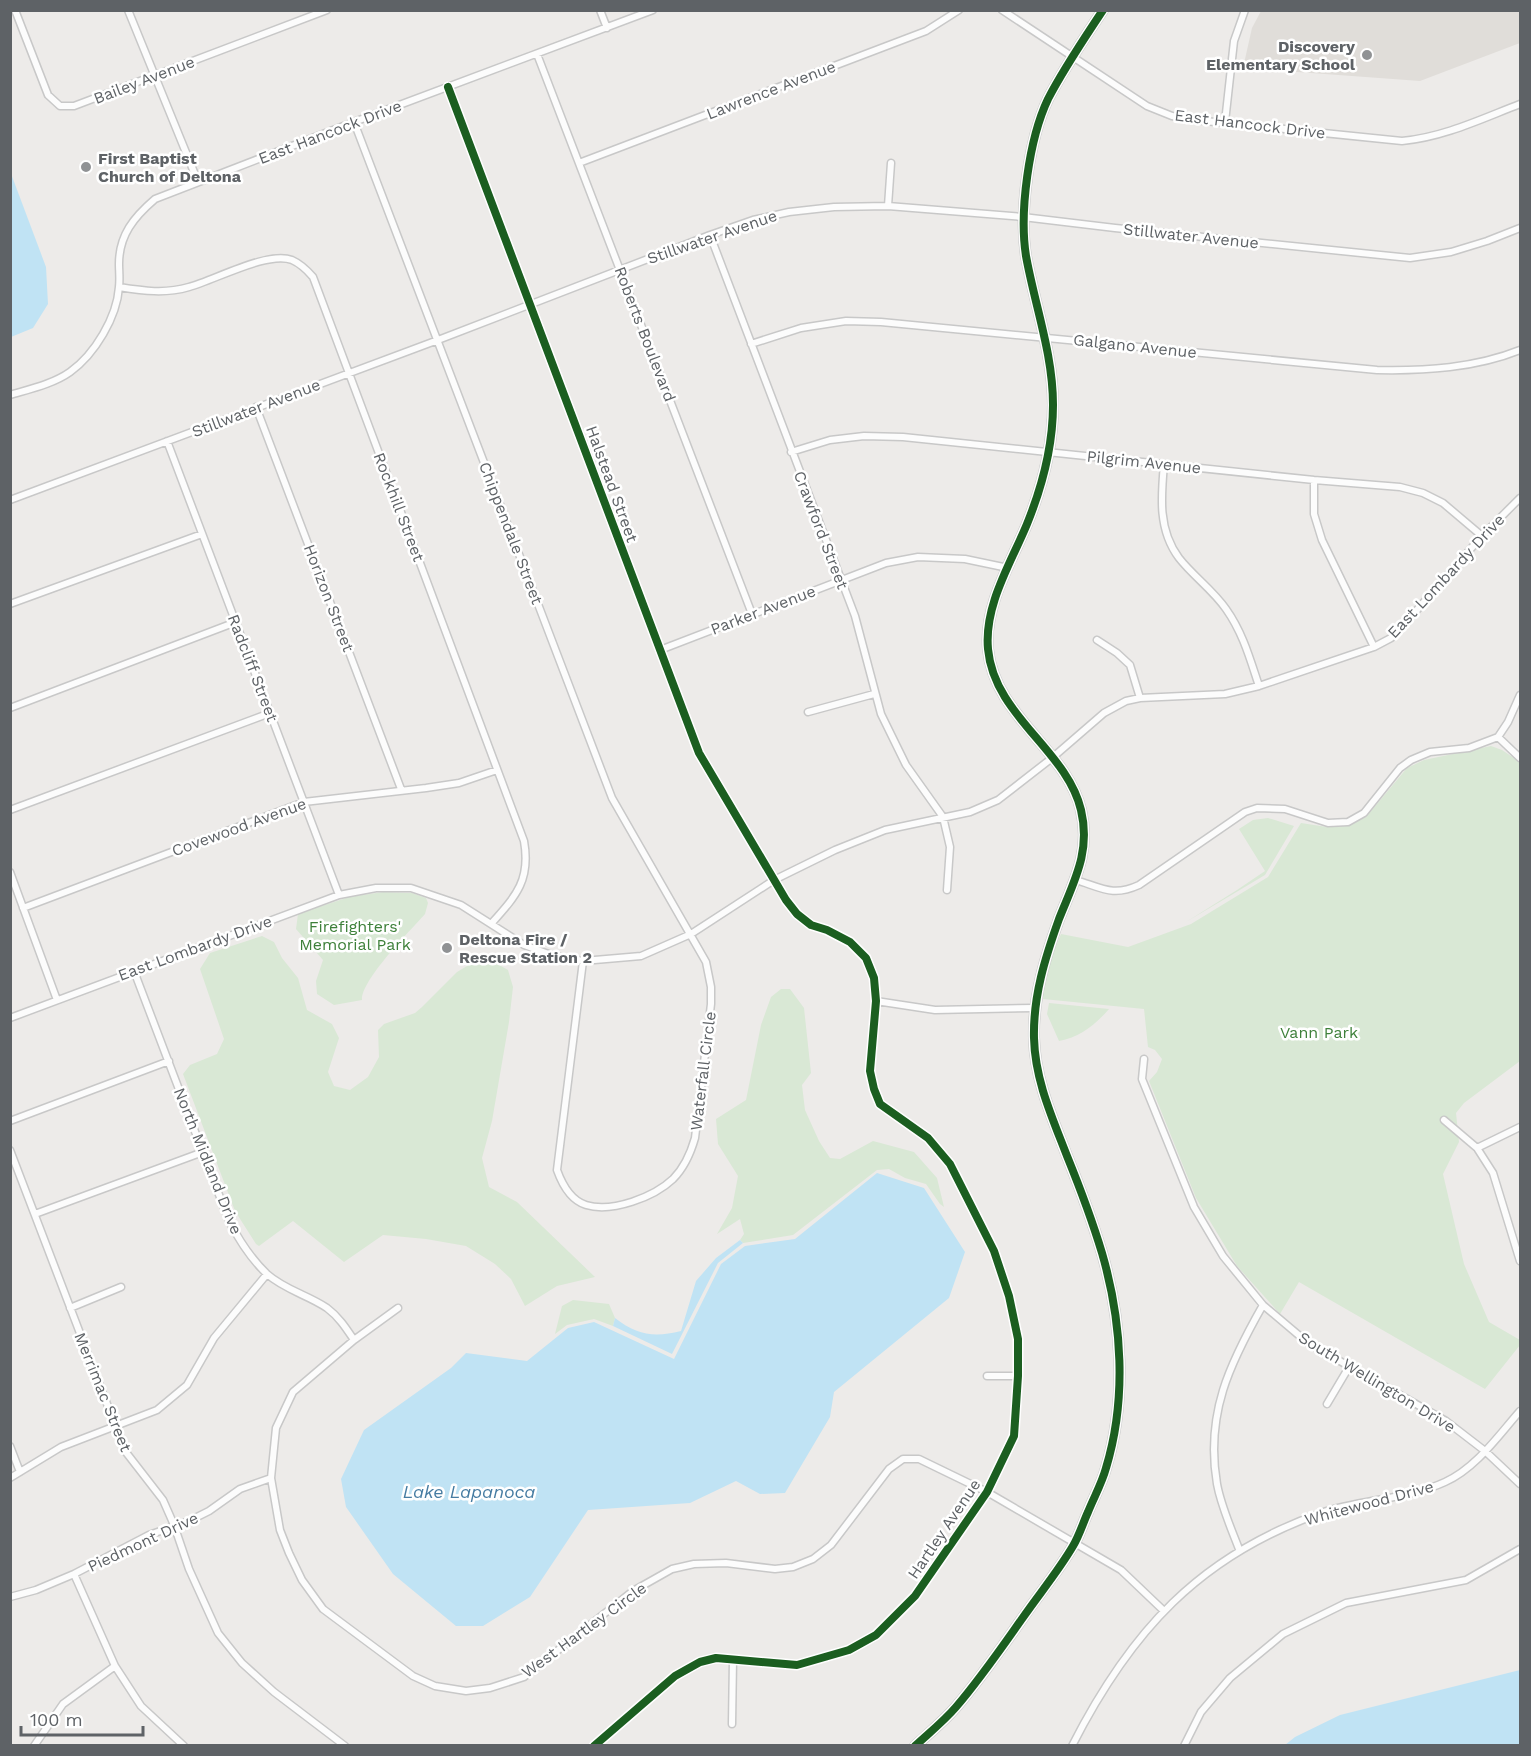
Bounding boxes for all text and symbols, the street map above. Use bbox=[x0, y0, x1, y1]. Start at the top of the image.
place label: Discovery Elementary School bbox=[1206, 37, 1356, 74]
marker: Discovery Elementary School bbox=[1360, 48, 1374, 62]
street label: Bailey Avenue bbox=[91, 52, 197, 108]
street label: Lawrence Avenue bbox=[704, 57, 838, 123]
street label: East Hancock Drive bbox=[256, 96, 404, 168]
street label: East Hancock Drive bbox=[1173, 105, 1327, 143]
place label: First Baptist Church of Deltona bbox=[98, 149, 242, 186]
marker: First Baptist Church of Deltona bbox=[79, 160, 93, 174]
street label: Stillwater Avenue bbox=[645, 206, 779, 268]
street label: Stillwater Avenue bbox=[1122, 219, 1260, 253]
street label: Roberts Boulevard bbox=[610, 264, 680, 404]
street label: Galgano Avenue bbox=[1072, 330, 1198, 362]
street label: Stillwater Avenue bbox=[189, 375, 323, 441]
street label: Halstead Street bbox=[582, 423, 642, 545]
street label: Pilgrim Avenue bbox=[1086, 447, 1202, 477]
street label: Rockhill Street bbox=[370, 450, 429, 564]
street label: Chippendale Street bbox=[475, 459, 547, 607]
street label: Crawford Street bbox=[790, 468, 852, 592]
street label: East Lombardy Drive bbox=[1384, 510, 1508, 642]
street label: Horizon Street bbox=[300, 542, 358, 655]
street label: Parker Avenue bbox=[708, 581, 818, 639]
street label: Radcliff Street bbox=[224, 612, 282, 725]
street label: Covewood Avenue bbox=[169, 794, 309, 860]
street label: East Lombardy Drive bbox=[115, 911, 275, 985]
park label: Firefighters' Memorial Park bbox=[299, 917, 411, 954]
place label: Deltona Fire / Rescue Station 2 bbox=[459, 930, 592, 967]
marker: Deltona Fire / Rescue Station 2 bbox=[440, 941, 454, 955]
street label: Waterfall Circle bbox=[686, 1010, 720, 1132]
park label: Vann Park bbox=[1280, 1023, 1358, 1042]
street label: North Midland Drive bbox=[170, 1085, 246, 1237]
street label: South Wellington Drive bbox=[1295, 1328, 1459, 1436]
street label: Merrimac Street bbox=[70, 1330, 136, 1455]
street label: Hartley Avenue bbox=[904, 1475, 984, 1583]
street label: Whitewood Drive bbox=[1302, 1477, 1436, 1529]
water label: Lake Lapanoca bbox=[403, 1481, 535, 1502]
street label: Piedmont Drive bbox=[85, 1508, 201, 1576]
street label: West Hartley Circle bbox=[518, 1578, 650, 1682]
scale bar bbox=[21, 1699, 142, 1737]
text: 100 m bbox=[30, 1709, 83, 1730]

